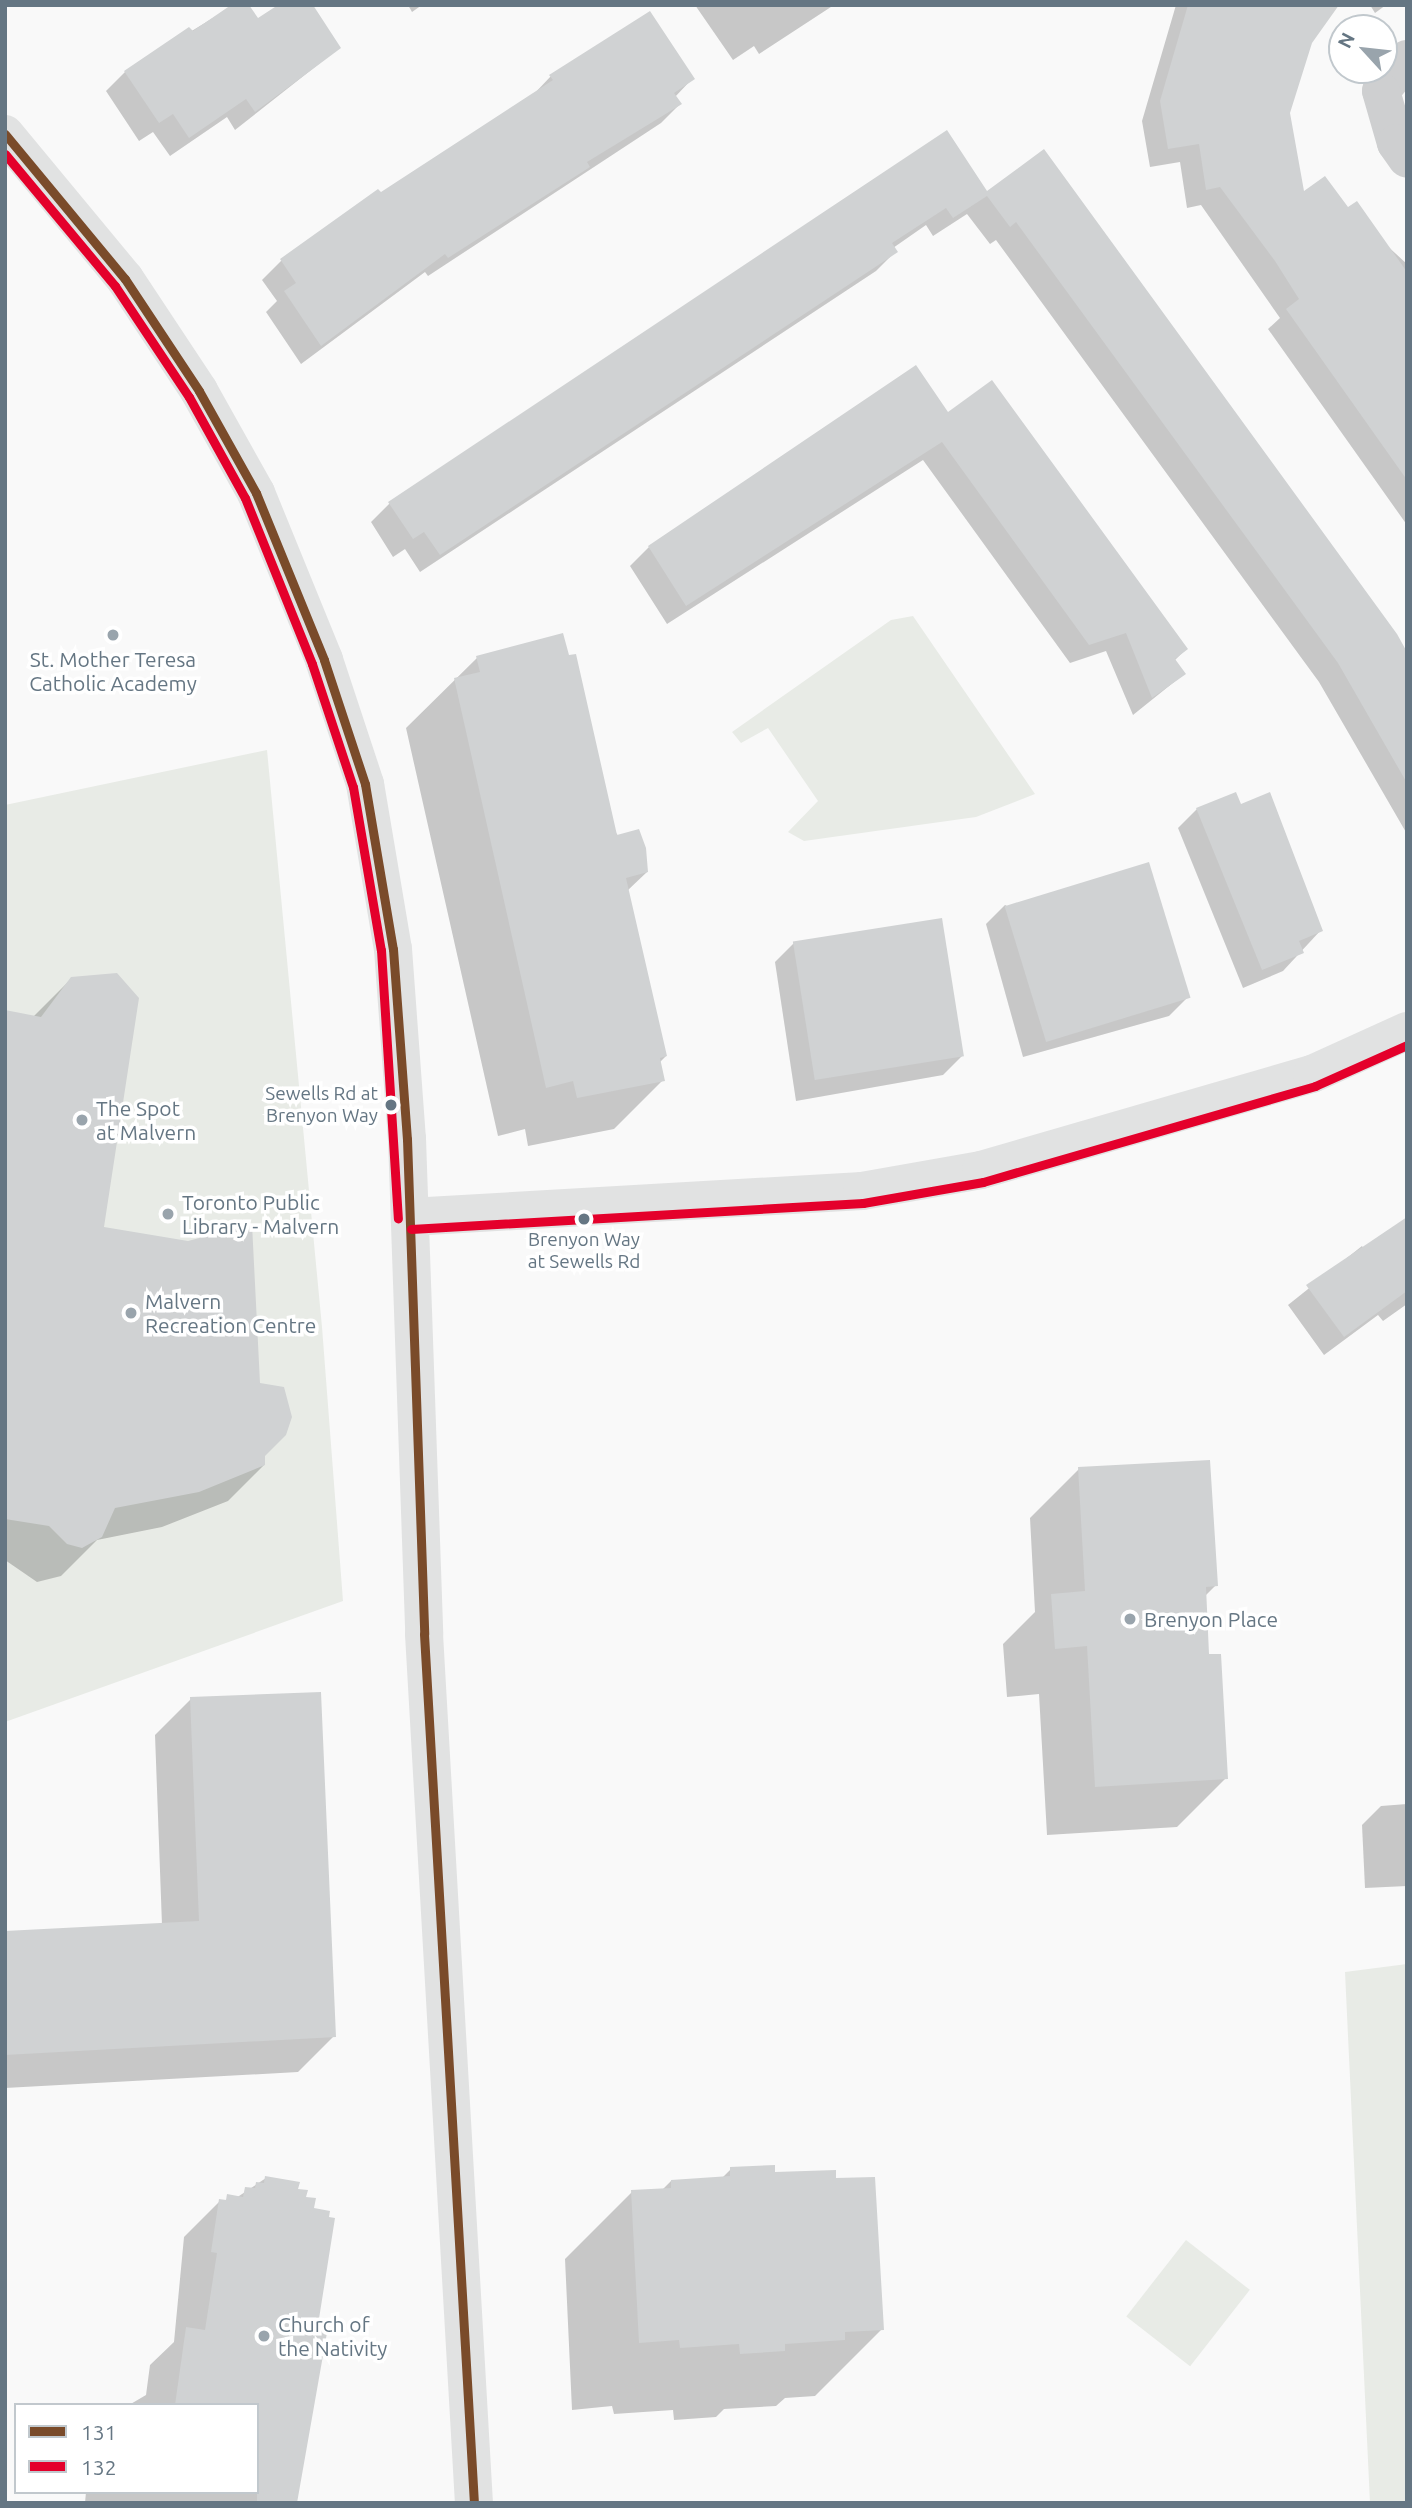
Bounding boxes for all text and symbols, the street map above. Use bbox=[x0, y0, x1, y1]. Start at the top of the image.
north arrow bbox=[1328, 14, 1398, 84]
text: N bbox=[1333, 29, 1359, 52]
marker: St. Mother Teresa Catholic Academy bbox=[105, 627, 121, 643]
place label: St. Mother Teresa Catholic Academy bbox=[29, 646, 197, 696]
place label: Sewells Rd at Brenyon Way bbox=[265, 1083, 378, 1127]
place label: The Spot at Malvern bbox=[96, 1095, 196, 1145]
marker: Sewells Rd at Brenyon Way bbox=[384, 1098, 398, 1112]
marker: The Spot at Malvern bbox=[74, 1112, 90, 1128]
place label: Toronto Public Library - Malvern bbox=[182, 1189, 339, 1239]
marker: Toronto Public Library - Malvern bbox=[160, 1206, 176, 1222]
marker: Brenyon Way at Sewells Rd bbox=[577, 1212, 591, 1226]
place label: Brenyon Way at Sewells Rd bbox=[528, 1229, 640, 1273]
place label: Malvern Recreation Centre bbox=[145, 1288, 316, 1338]
marker: Malvern Recreation Centre bbox=[123, 1305, 139, 1321]
place label: Brenyon Place bbox=[1144, 1606, 1278, 1632]
marker: Brenyon Place bbox=[1122, 1611, 1138, 1627]
place label: Church of the Nativity bbox=[278, 2311, 387, 2361]
marker: Church of the Nativity bbox=[256, 2328, 272, 2344]
legend bbox=[14, 2403, 259, 2494]
text: 131 bbox=[81, 2420, 117, 2444]
text: 132 bbox=[81, 2455, 117, 2479]

